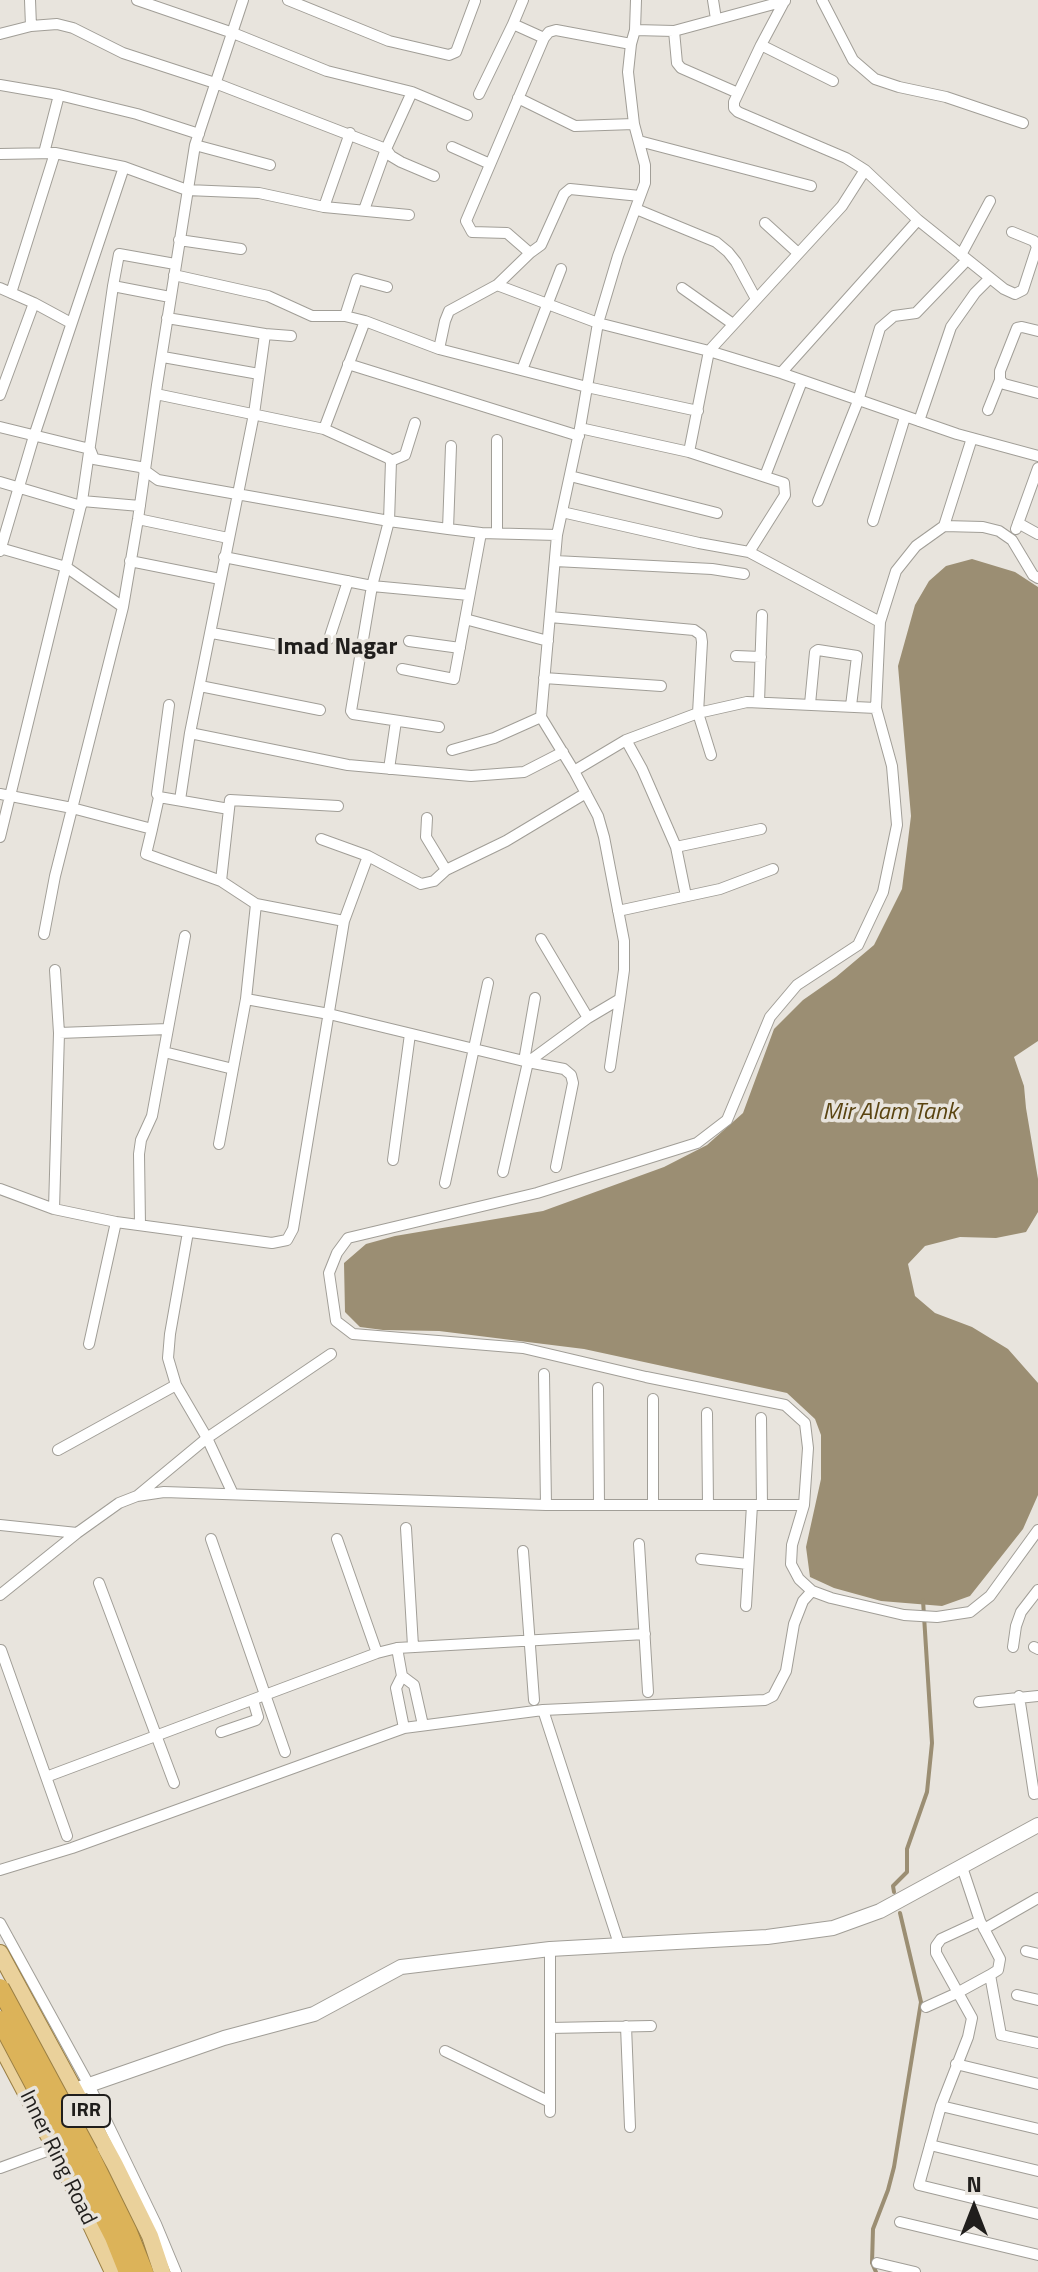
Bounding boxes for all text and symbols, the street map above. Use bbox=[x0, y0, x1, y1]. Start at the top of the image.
district label: Imad Nagar bbox=[277, 634, 397, 662]
water label: Mir Alam Tank bbox=[823, 1099, 957, 1127]
street label: Inner Ring Road bbox=[13, 2086, 101, 2230]
road number: IRR bbox=[62, 2095, 110, 2127]
text: N bbox=[966, 2167, 982, 2201]
north arrow bbox=[934, 2168, 1014, 2248]

